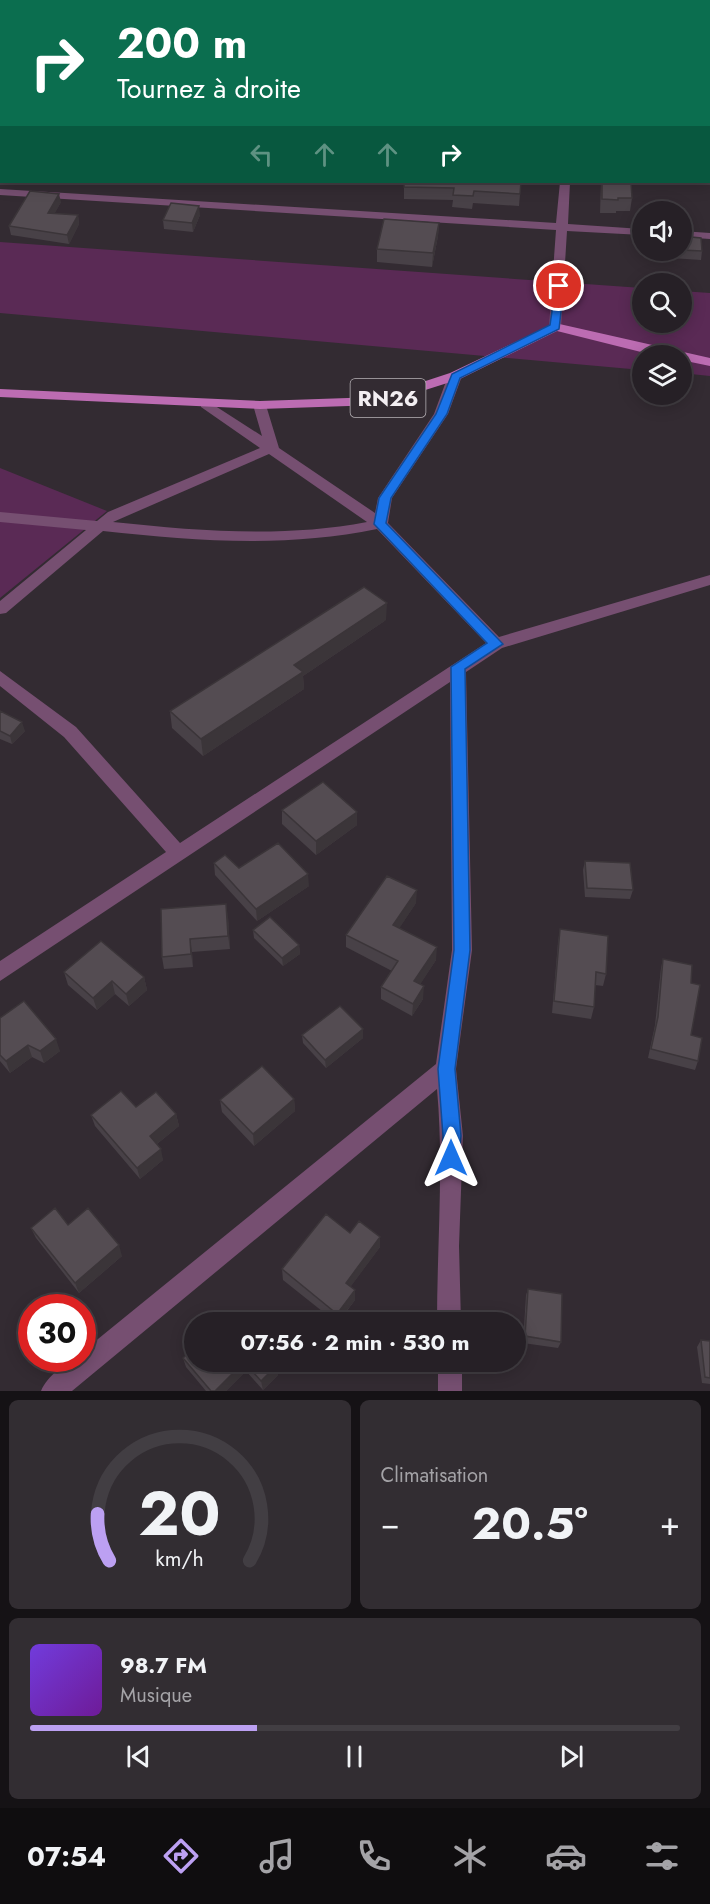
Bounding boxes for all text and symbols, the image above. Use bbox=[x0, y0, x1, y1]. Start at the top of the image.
text: 200 m bbox=[117, 13, 247, 74]
icon: right bbox=[18, 24, 96, 102]
text: Tournez à droite bbox=[117, 69, 301, 108]
icon: left bbox=[245, 138, 278, 171]
icon: ahead bbox=[308, 138, 341, 171]
icon: ahead bbox=[371, 138, 404, 171]
icon: right bbox=[434, 138, 467, 171]
map controls bbox=[632, 201, 692, 405]
button: sound bbox=[632, 201, 692, 261]
pin bbox=[533, 260, 584, 311]
icon: arrive bbox=[542, 269, 575, 302]
button: search bbox=[632, 273, 692, 333]
button: layers bbox=[632, 345, 692, 405]
road number: RN26 bbox=[350, 379, 426, 417]
position arrow bbox=[419, 1126, 483, 1190]
speed limit sign: 30 bbox=[18, 1294, 96, 1372]
text: 07:56 · 2 min · 530 m bbox=[240, 1326, 470, 1358]
text: Climatisation bbox=[381, 1461, 488, 1490]
text: 20 bbox=[139, 1468, 221, 1558]
text: 20.5° bbox=[472, 1491, 588, 1556]
text: − bbox=[381, 1500, 400, 1547]
text: + bbox=[660, 1500, 680, 1547]
text: km/h bbox=[156, 1544, 204, 1575]
text: 98.7 FM bbox=[120, 1649, 207, 1681]
text: Musique bbox=[120, 1681, 192, 1710]
icon: previous bbox=[122, 1740, 155, 1773]
icon: pause bbox=[338, 1740, 371, 1773]
icon: next bbox=[555, 1740, 588, 1773]
icon: directions bbox=[160, 1835, 202, 1877]
icon: music bbox=[256, 1835, 298, 1877]
icon: phone bbox=[353, 1835, 395, 1877]
icon: climate bbox=[449, 1835, 491, 1877]
icon: car bbox=[545, 1835, 587, 1877]
icon: filters bbox=[641, 1835, 683, 1877]
text: 07:54 bbox=[27, 1837, 106, 1876]

